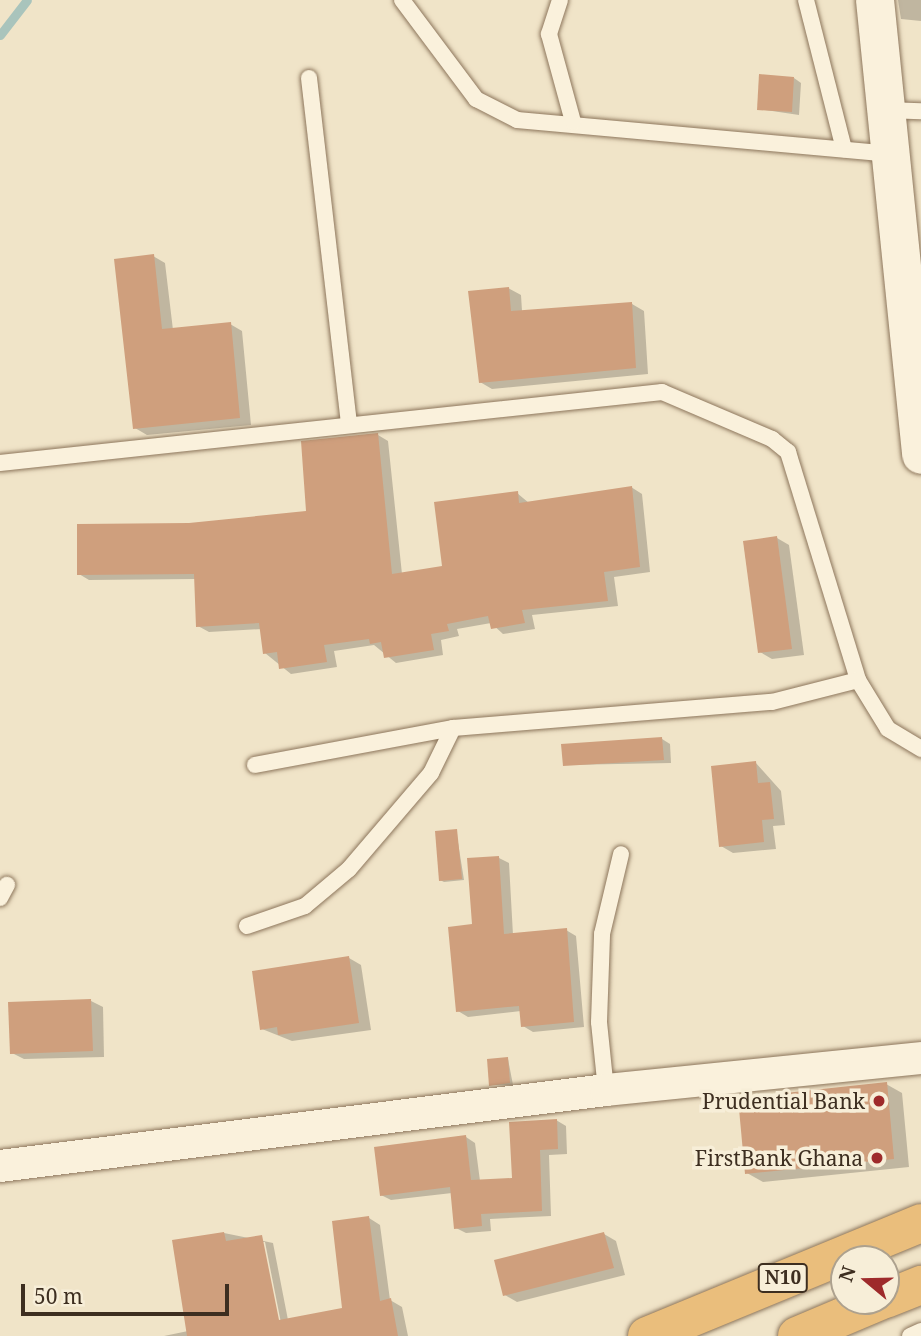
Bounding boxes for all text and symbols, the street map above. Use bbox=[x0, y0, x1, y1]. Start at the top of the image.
place label: Prudential Bank bbox=[702, 1088, 865, 1114]
marker: Prudential Bank bbox=[871, 1093, 887, 1109]
place label: FirstBank Ghana bbox=[695, 1145, 863, 1171]
marker: FirstBank Ghana bbox=[869, 1150, 885, 1166]
north arrow bbox=[830, 1245, 900, 1315]
road number: N10 bbox=[757, 1262, 809, 1294]
text: N bbox=[832, 1263, 862, 1285]
scale bar bbox=[24, 1270, 233, 1314]
text: 50 m bbox=[34, 1282, 83, 1310]

